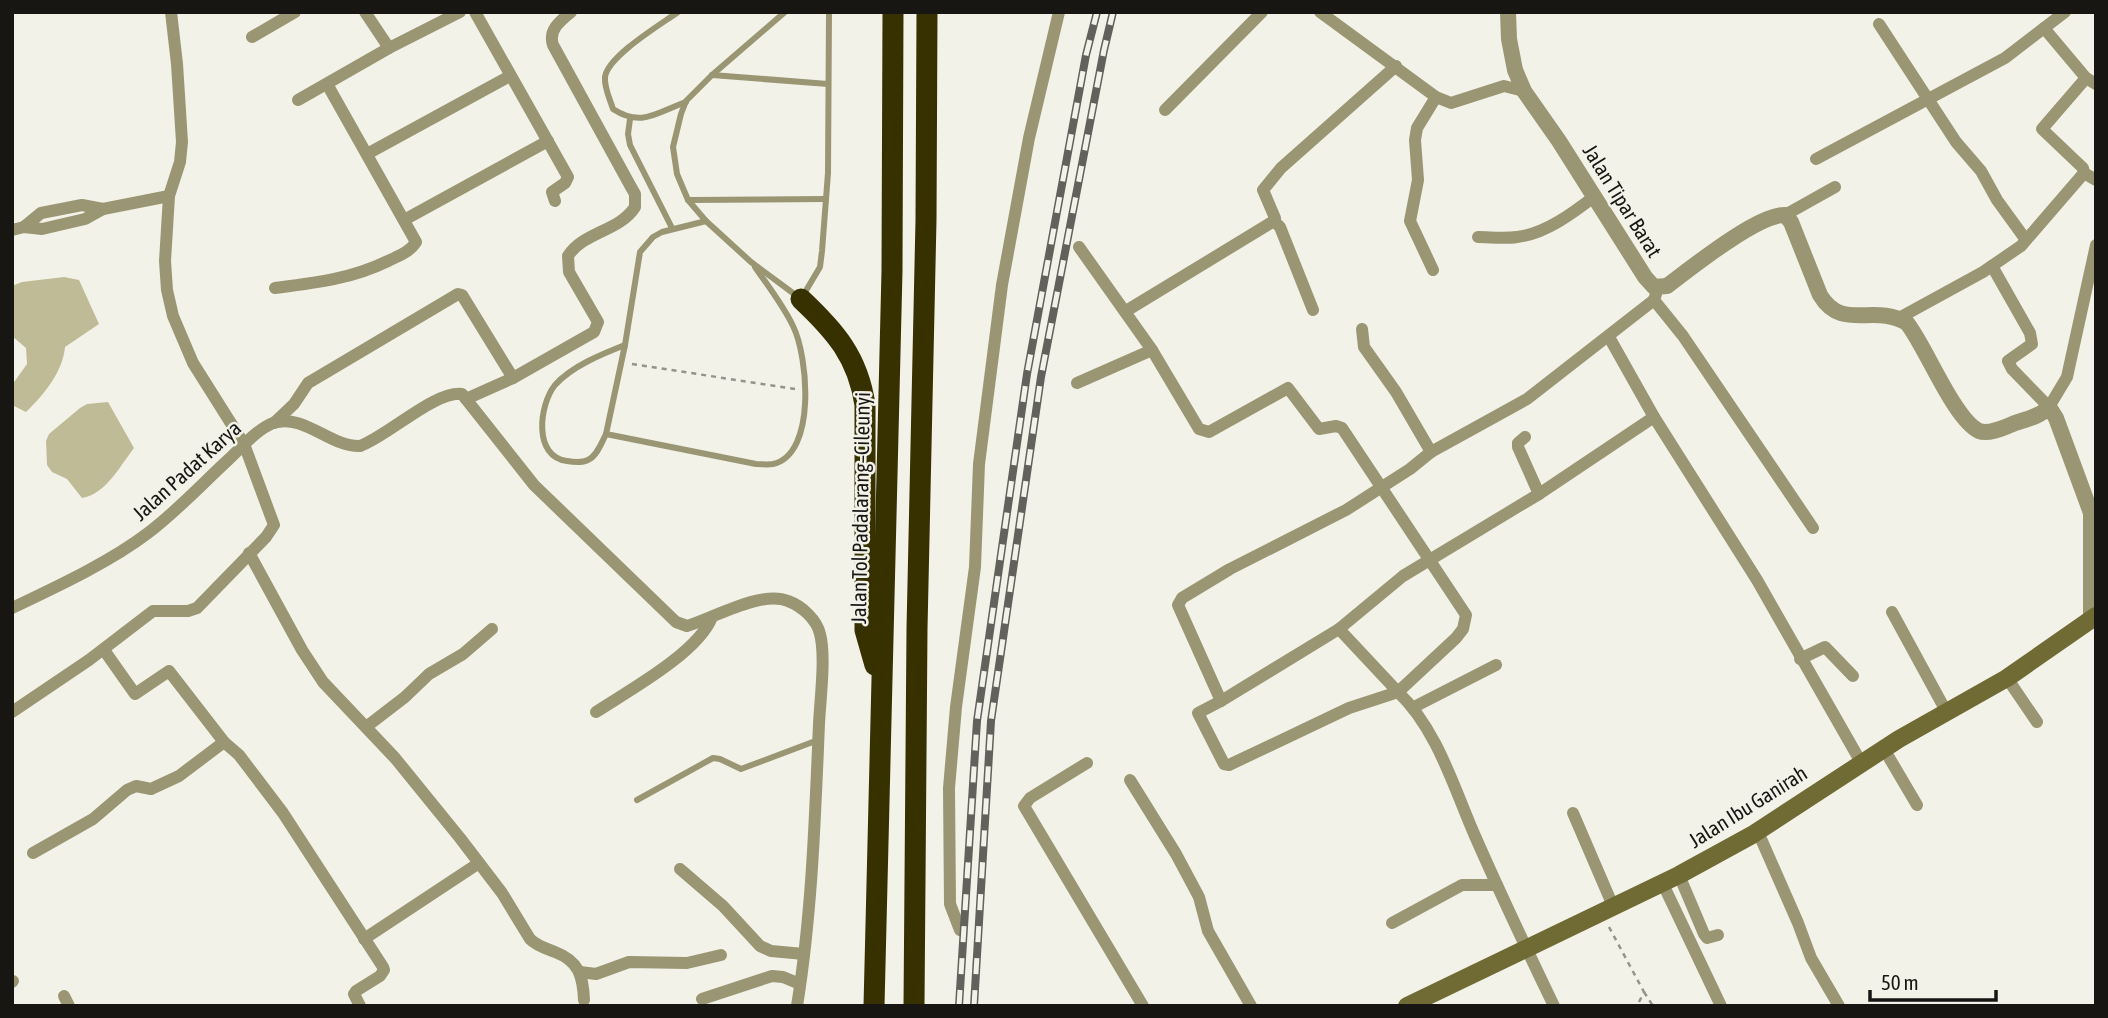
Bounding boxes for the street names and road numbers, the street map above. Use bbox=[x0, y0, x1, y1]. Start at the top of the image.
street label: Jalan Tipar Barat bbox=[1579, 140, 1667, 261]
street label: Jalan Tol Padalarang–Cileunyi bbox=[846, 392, 874, 624]
street label: Jalan Padat Karya bbox=[127, 415, 245, 525]
street label: Jalan Ibu Ganirah bbox=[1684, 760, 1811, 852]

